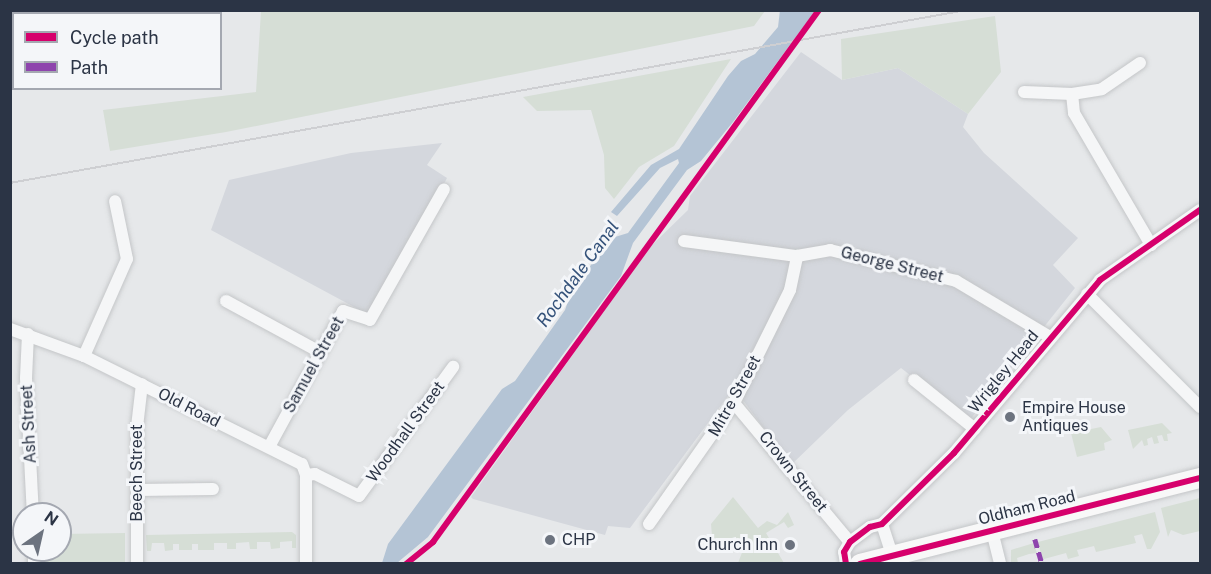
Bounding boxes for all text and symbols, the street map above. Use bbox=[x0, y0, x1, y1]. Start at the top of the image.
legend bbox=[12, 12, 222, 90]
text: Cycle path bbox=[70, 27, 159, 48]
text: Path bbox=[70, 57, 108, 78]
water label: Rochdale Canal bbox=[532, 217, 624, 331]
street label: George Street bbox=[839, 243, 945, 287]
street label: Samuel Street bbox=[280, 313, 348, 417]
street label: Wrigley Head bbox=[965, 327, 1043, 417]
street label: Mitre Street bbox=[705, 352, 765, 440]
street label: Woodhall Street bbox=[363, 378, 449, 486]
street label: Ash Street bbox=[17, 384, 41, 464]
street label: Old Road bbox=[155, 384, 223, 432]
place label: Empire House Antiques bbox=[1022, 398, 1126, 436]
marker: Empire House Antiques bbox=[1003, 410, 1017, 424]
street label: Beech Street bbox=[127, 424, 147, 522]
street label: Crown Street bbox=[755, 428, 831, 516]
street label: Oldham Road bbox=[976, 487, 1078, 529]
north arrow bbox=[12, 502, 72, 562]
text: N bbox=[41, 507, 62, 530]
place label: CHP bbox=[562, 530, 595, 550]
marker: CHP bbox=[543, 533, 557, 547]
place label: Church Inn bbox=[698, 535, 778, 555]
marker: Church Inn bbox=[783, 538, 797, 552]

